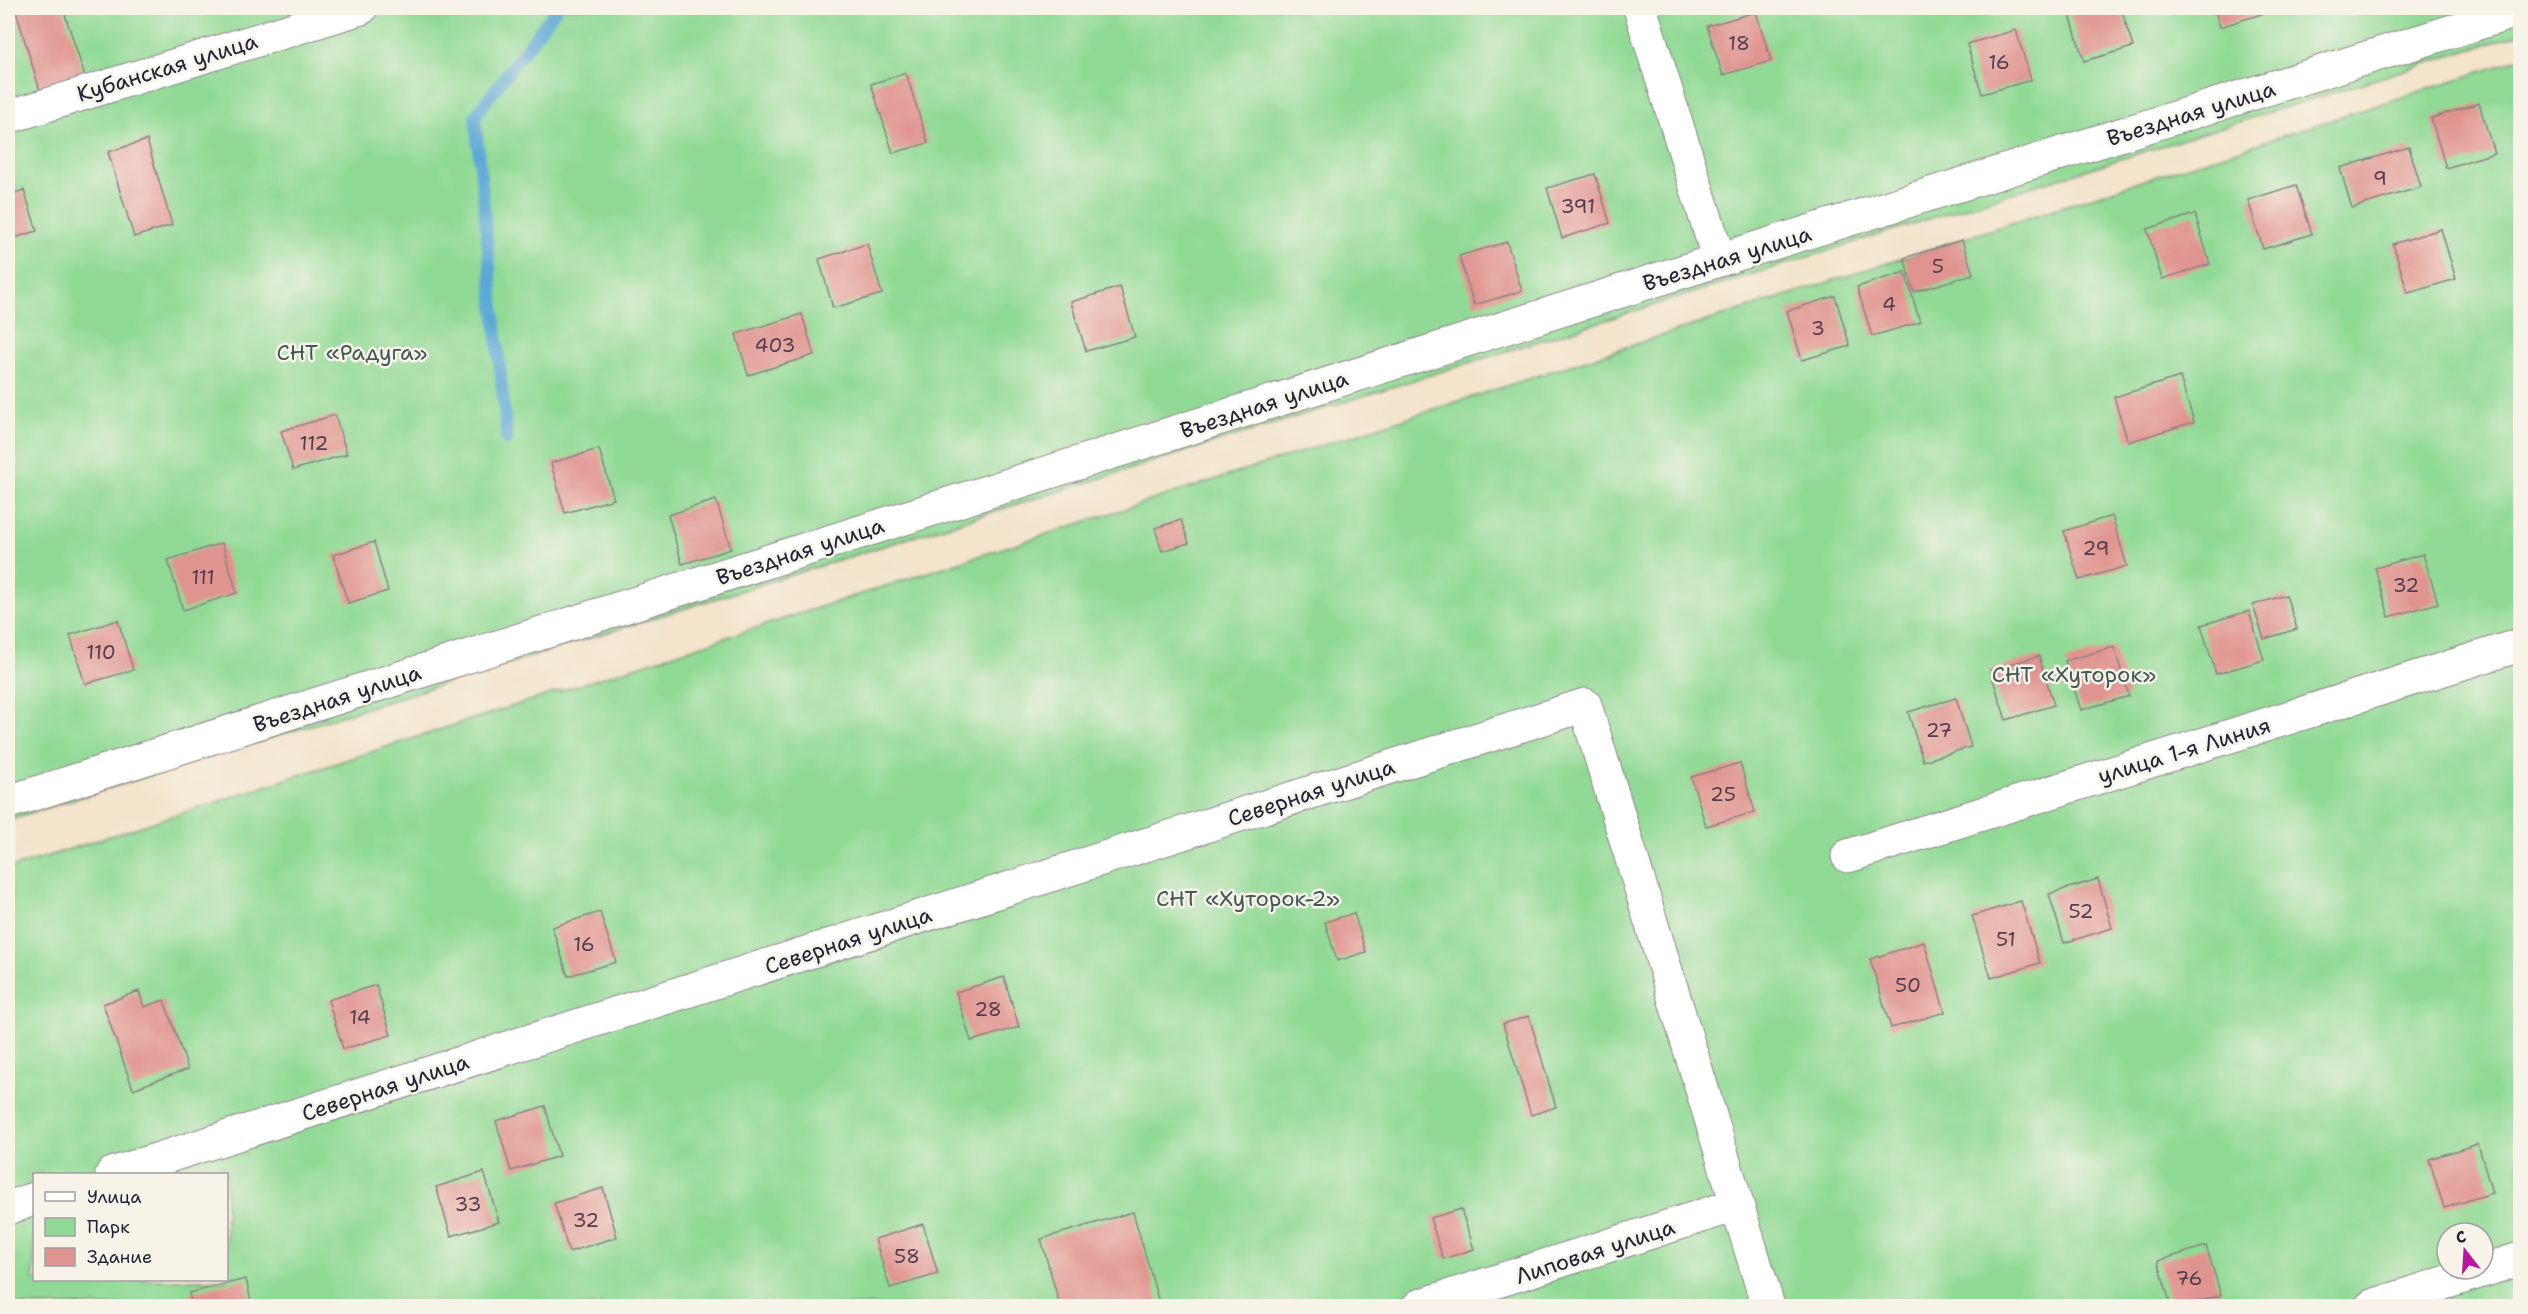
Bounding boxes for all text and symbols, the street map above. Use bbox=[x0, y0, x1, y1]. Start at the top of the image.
street label: Кубанская улица bbox=[73, 26, 261, 109]
house number: 18 bbox=[1728, 30, 1750, 56]
house number: 16 bbox=[1988, 49, 2010, 75]
street label: Въездная улица bbox=[2103, 74, 2279, 153]
house number: 9 bbox=[2373, 165, 2387, 191]
house number: 391 bbox=[1561, 193, 1595, 219]
street label: Въездная улица bbox=[1639, 219, 1815, 298]
house number: 5 bbox=[1932, 253, 1944, 279]
house number: 4 bbox=[1882, 291, 1896, 317]
house number: 3 bbox=[1811, 315, 1825, 341]
house number: 403 bbox=[755, 332, 795, 358]
park label: СНТ «Радуга» bbox=[276, 338, 428, 367]
street label: Въездная улица bbox=[1177, 364, 1352, 445]
house number: 112 bbox=[300, 430, 329, 456]
street label: Въездная улица bbox=[713, 511, 888, 592]
house number: 29 bbox=[2083, 535, 2109, 561]
house number: 111 bbox=[191, 564, 215, 590]
house number: 32 bbox=[2393, 572, 2419, 598]
house number: 110 bbox=[86, 639, 116, 665]
street label: Въездная улица bbox=[250, 658, 425, 739]
park label: СНТ «Хуторок» bbox=[1992, 660, 2156, 689]
street label: улица 1-я Линия bbox=[2094, 710, 2274, 791]
house number: 27 bbox=[1926, 717, 1952, 743]
street label: Северная улица bbox=[1224, 752, 1399, 833]
house number: 25 bbox=[1710, 781, 1736, 807]
park label: СНТ «Хуторок-2» bbox=[1156, 884, 1340, 913]
house number: 52 bbox=[2068, 898, 2094, 924]
street label: Северная улица bbox=[761, 900, 936, 981]
house number: 51 bbox=[1996, 926, 2016, 952]
house number: 16 bbox=[573, 931, 595, 957]
house number: 50 bbox=[1895, 972, 1921, 998]
house number: 28 bbox=[974, 996, 1002, 1022]
house number: 14 bbox=[349, 1004, 371, 1030]
street label: Северная улица bbox=[298, 1047, 473, 1128]
legend bbox=[33, 1173, 228, 1281]
text: Улица bbox=[87, 1185, 141, 1209]
house number: 33 bbox=[455, 1191, 481, 1217]
house number: 32 bbox=[573, 1207, 599, 1233]
street label: Липовая улица bbox=[1512, 1212, 1679, 1291]
text: Парк bbox=[87, 1215, 130, 1239]
north arrow bbox=[2435, 1221, 2495, 1281]
text: С bbox=[2453, 1226, 2469, 1249]
house number: 58 bbox=[894, 1243, 920, 1269]
text: Здание bbox=[87, 1245, 152, 1269]
house number: 76 bbox=[2175, 1265, 2203, 1291]

